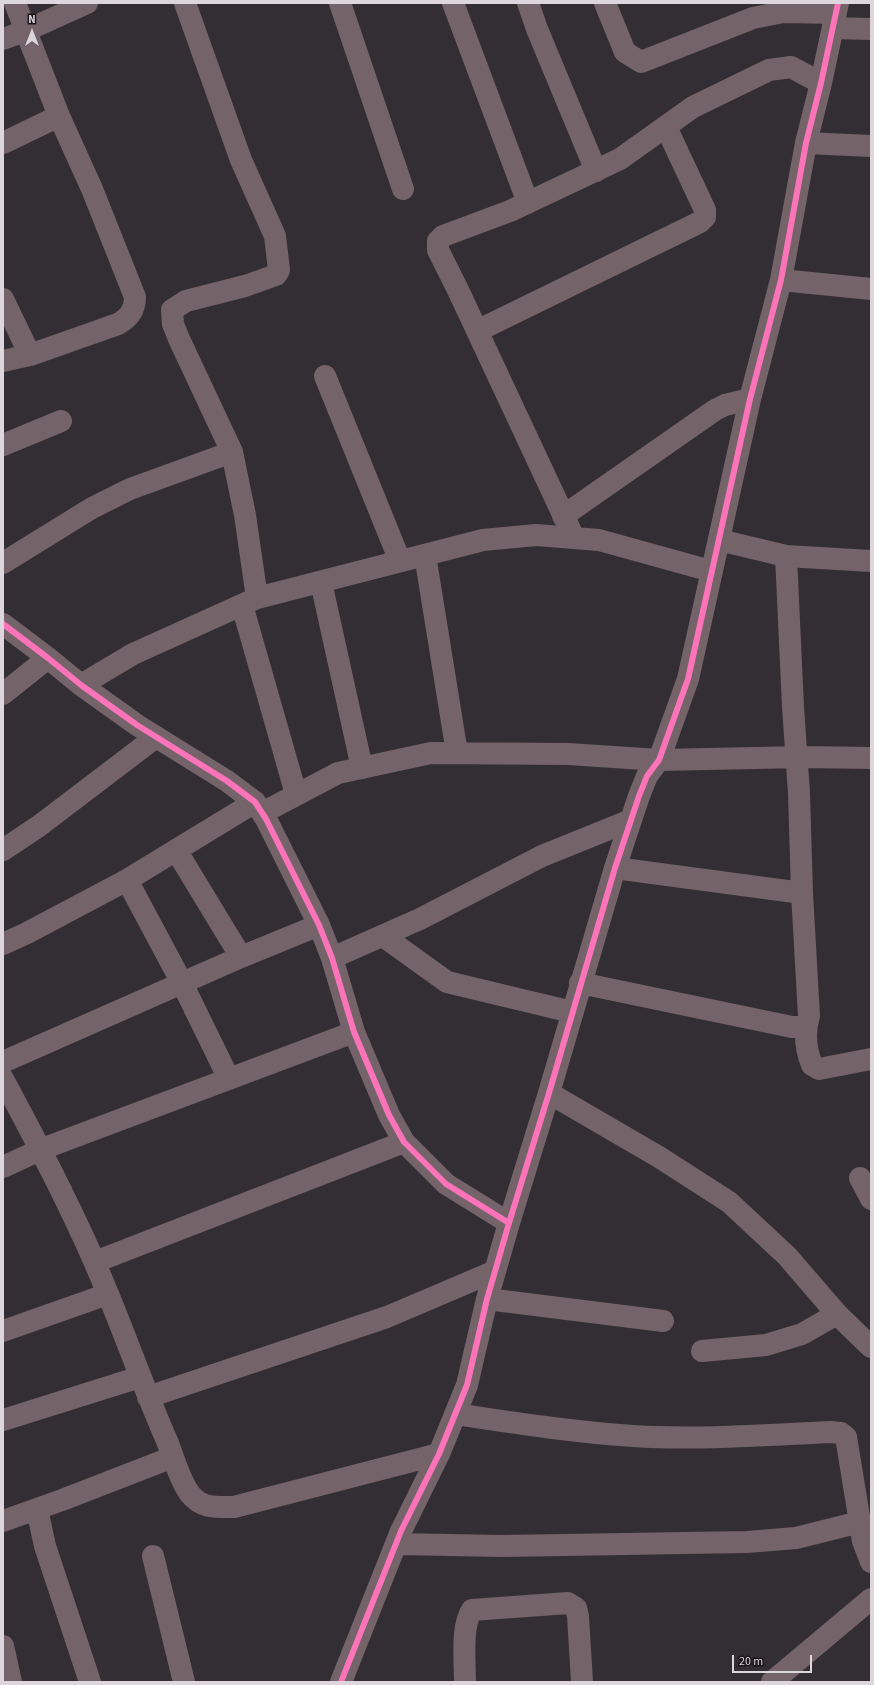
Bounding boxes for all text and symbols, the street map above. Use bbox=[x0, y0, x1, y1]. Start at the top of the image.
north arrow bbox=[12, 12, 52, 52]
text: N bbox=[28, 12, 36, 27]
scale bar bbox=[734, 1647, 814, 1673]
text: 20 m bbox=[739, 1653, 763, 1670]

